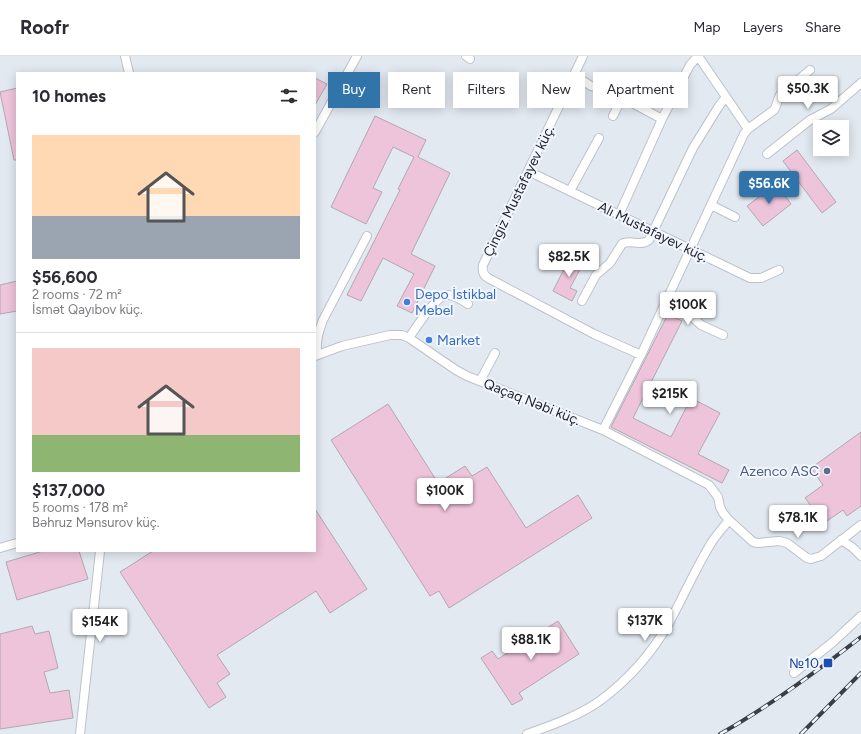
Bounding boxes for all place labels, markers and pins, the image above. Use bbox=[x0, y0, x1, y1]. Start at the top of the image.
pin: $50.3K bbox=[775, 76, 841, 110]
pin: $56.6K bbox=[736, 171, 802, 205]
pin: $82.5K bbox=[536, 244, 602, 278]
place label: Depo İstikbal Mebel bbox=[415, 286, 496, 319]
pin: $100K bbox=[660, 292, 716, 326]
marker: Depo İstikbal Mebel bbox=[402, 297, 412, 307]
place label: Market bbox=[437, 332, 480, 349]
marker: Market bbox=[424, 335, 434, 345]
pin: $215K bbox=[642, 381, 698, 415]
place label: Azenco ASC bbox=[740, 463, 819, 480]
marker: Azenco ASC bbox=[822, 466, 832, 476]
pin: $100K bbox=[417, 478, 473, 512]
pin: $78.1K bbox=[765, 505, 831, 539]
pin: $137K bbox=[617, 608, 673, 642]
pin: $154K bbox=[72, 609, 128, 643]
pin: $88.1K bbox=[498, 627, 564, 661]
place label: №10 bbox=[789, 655, 819, 672]
marker: №10 bbox=[822, 657, 834, 669]

